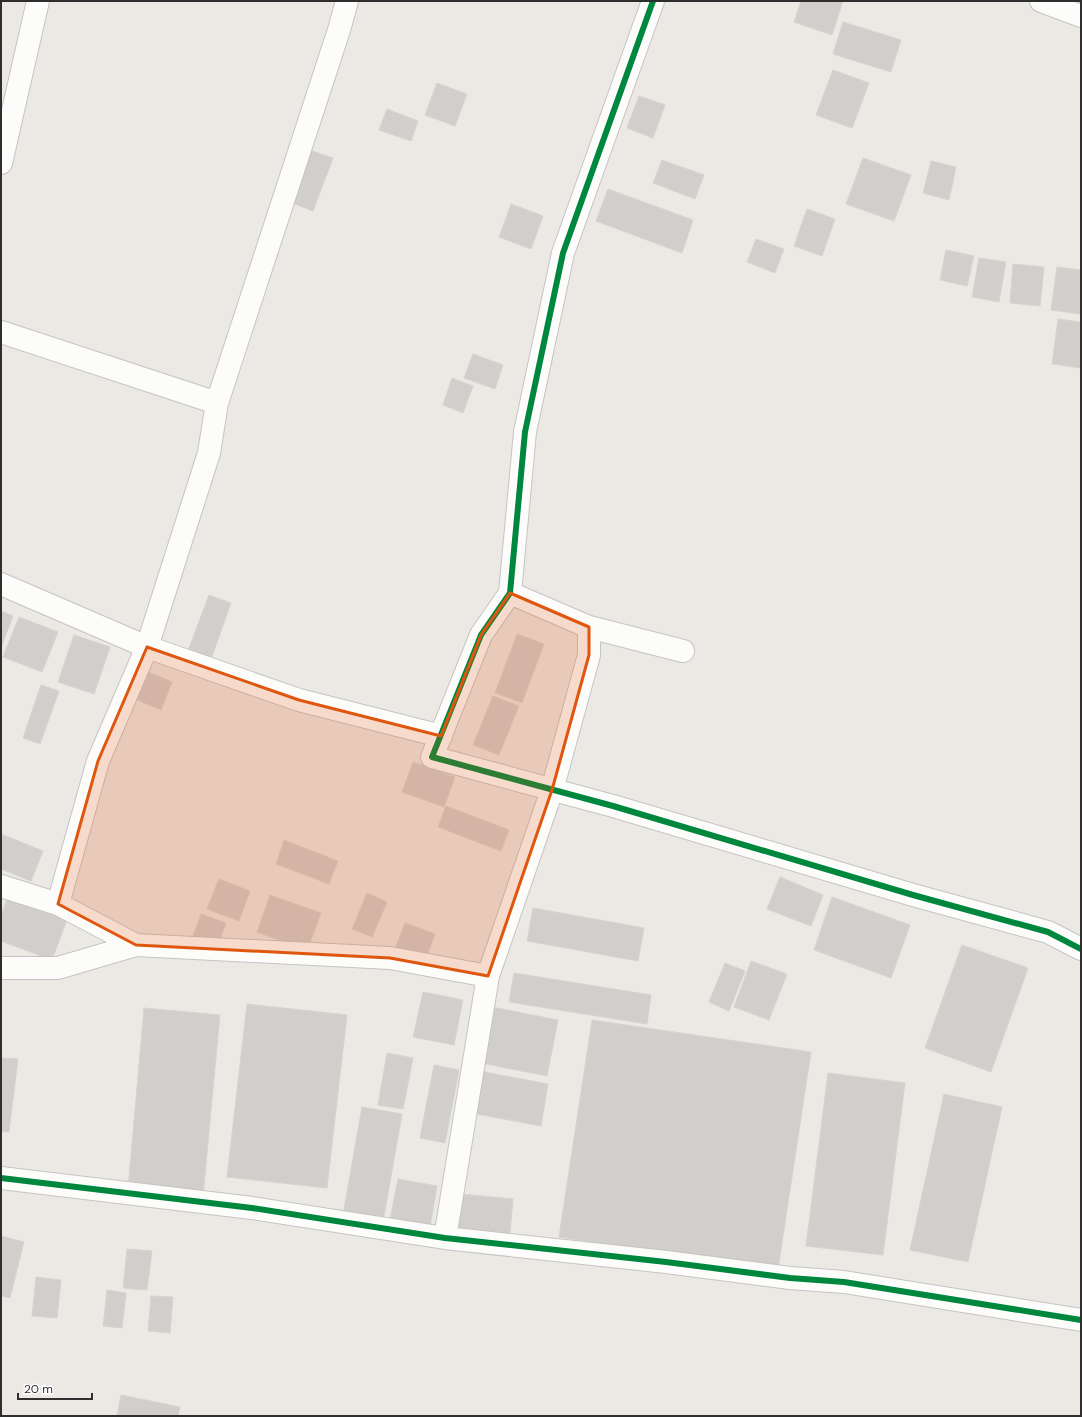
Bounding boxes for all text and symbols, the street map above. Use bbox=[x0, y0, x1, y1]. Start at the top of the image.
scale bar bbox=[18, 1375, 92, 1401]
text: 20 m bbox=[24, 1381, 53, 1397]

